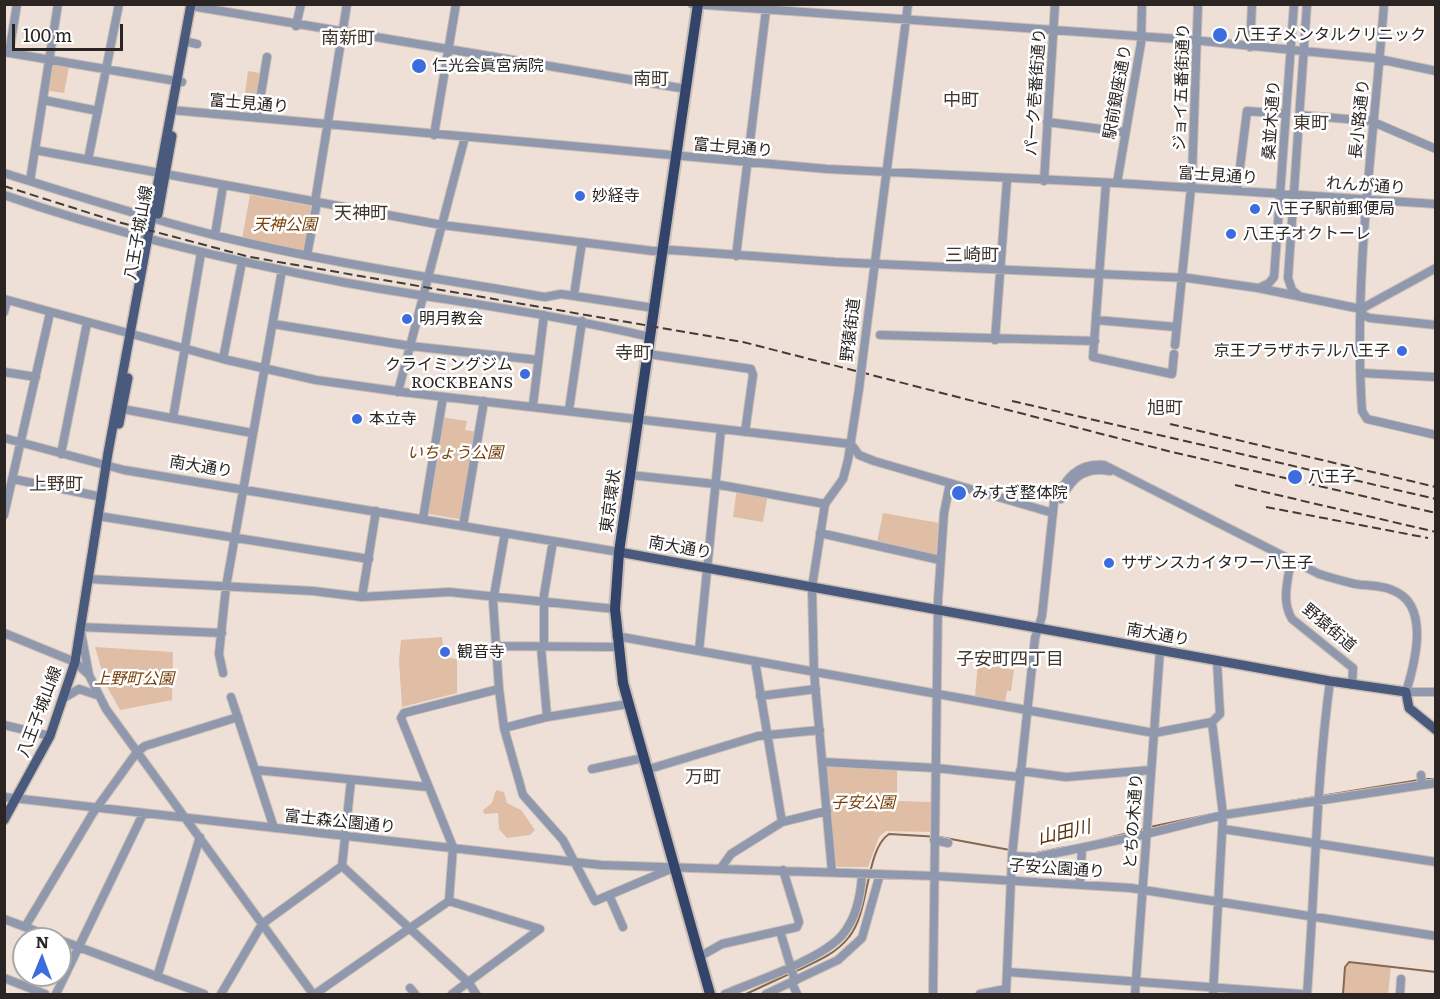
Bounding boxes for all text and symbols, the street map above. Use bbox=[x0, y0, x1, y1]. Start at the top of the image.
scale bar bbox=[15, 12, 126, 50]
text: 100 m bbox=[23, 21, 72, 48]
street label: ジョイ五番街通り bbox=[1170, 23, 1194, 151]
place label: 八王子メンタルクリニック bbox=[1234, 25, 1426, 45]
marker: 八王子メンタルクリニック bbox=[1211, 26, 1229, 44]
street label: パーク壱番街通り bbox=[1022, 27, 1050, 157]
district label: 南新町 bbox=[321, 28, 375, 50]
street label: 駅前銀座通り bbox=[1100, 43, 1136, 141]
place label: 仁光会眞宮病院 bbox=[432, 56, 544, 76]
marker: 仁光会眞宮病院 bbox=[410, 57, 428, 75]
district label: 南町 bbox=[633, 69, 669, 91]
street label: 長小路通り bbox=[1346, 78, 1374, 160]
street label: 桑並木通り bbox=[1260, 79, 1284, 161]
district label: 中町 bbox=[943, 90, 979, 112]
street label: 富士見通り bbox=[208, 91, 290, 117]
district label: 東町 bbox=[1293, 113, 1329, 135]
street label: 富士見通り bbox=[692, 135, 774, 161]
street label: 富士見通り bbox=[1177, 164, 1259, 188]
street label: れんが通り bbox=[1325, 174, 1407, 198]
street label: 八王子城山線 bbox=[121, 184, 157, 282]
place label: 妙経寺 bbox=[592, 186, 640, 206]
marker: 妙経寺 bbox=[573, 189, 587, 203]
place label: 八王子駅前郵便局 bbox=[1267, 199, 1395, 219]
marker: 八王子駅前郵便局 bbox=[1248, 202, 1262, 216]
district label: 天神町 bbox=[334, 203, 388, 225]
park label: 天神公園 bbox=[253, 215, 317, 235]
place label: 八王子オクトーレ bbox=[1243, 224, 1371, 244]
marker: 八王子オクトーレ bbox=[1224, 227, 1238, 241]
district label: 三崎町 bbox=[945, 245, 999, 267]
street label: 野猿街道 bbox=[838, 297, 864, 363]
place label: 明月教会 bbox=[419, 309, 483, 329]
marker: 明月教会 bbox=[400, 312, 414, 326]
place label: 京王プラザホテル八王子 bbox=[1214, 341, 1390, 361]
district label: 寺町 bbox=[615, 343, 651, 365]
marker: 京王プラザホテル八王子 bbox=[1395, 344, 1409, 358]
place label: クライミングジム ROCKBEANS bbox=[385, 355, 513, 393]
marker: クライミングジム ROCKBEANS bbox=[518, 367, 532, 381]
district label: 旭町 bbox=[1147, 398, 1183, 420]
place label: 本立寺 bbox=[369, 409, 417, 429]
marker: 本立寺 bbox=[350, 412, 364, 426]
park label: いちょう公園 bbox=[407, 443, 503, 463]
street label: 南大通り bbox=[168, 453, 234, 481]
place label: 八王子 bbox=[1308, 467, 1356, 487]
street label: 東京環状 bbox=[597, 468, 625, 534]
marker: 八王子 bbox=[1286, 468, 1304, 486]
district label: 上野町 bbox=[29, 474, 83, 496]
place label: みすぎ整体院 bbox=[972, 483, 1068, 503]
marker: みすぎ整体院 bbox=[950, 484, 968, 502]
street label: 南大通り bbox=[647, 533, 713, 563]
place label: サザンスカイタワー八王子 bbox=[1121, 553, 1313, 573]
marker: サザンスカイタワー八王子 bbox=[1102, 556, 1116, 570]
street label: 野猿街道 bbox=[1298, 600, 1360, 656]
street label: 南大通り bbox=[1125, 620, 1191, 650]
place label: 観音寺 bbox=[457, 642, 505, 662]
marker: 観音寺 bbox=[438, 645, 452, 659]
district label: 子安町四丁目 bbox=[956, 649, 1064, 671]
street label: 八王子城山線 bbox=[14, 664, 66, 760]
park label: 上野町公園 bbox=[94, 669, 174, 689]
district label: 万町 bbox=[685, 767, 721, 789]
street label: とちの木通り bbox=[1121, 772, 1147, 870]
park label: 子安公園 bbox=[831, 793, 895, 813]
street label: 富士森公園通り bbox=[283, 807, 397, 837]
water label: 山田川 bbox=[1035, 816, 1093, 850]
street label: 子安公園通り bbox=[1008, 856, 1106, 882]
north arrow bbox=[12, 927, 72, 987]
text: N bbox=[35, 929, 49, 953]

